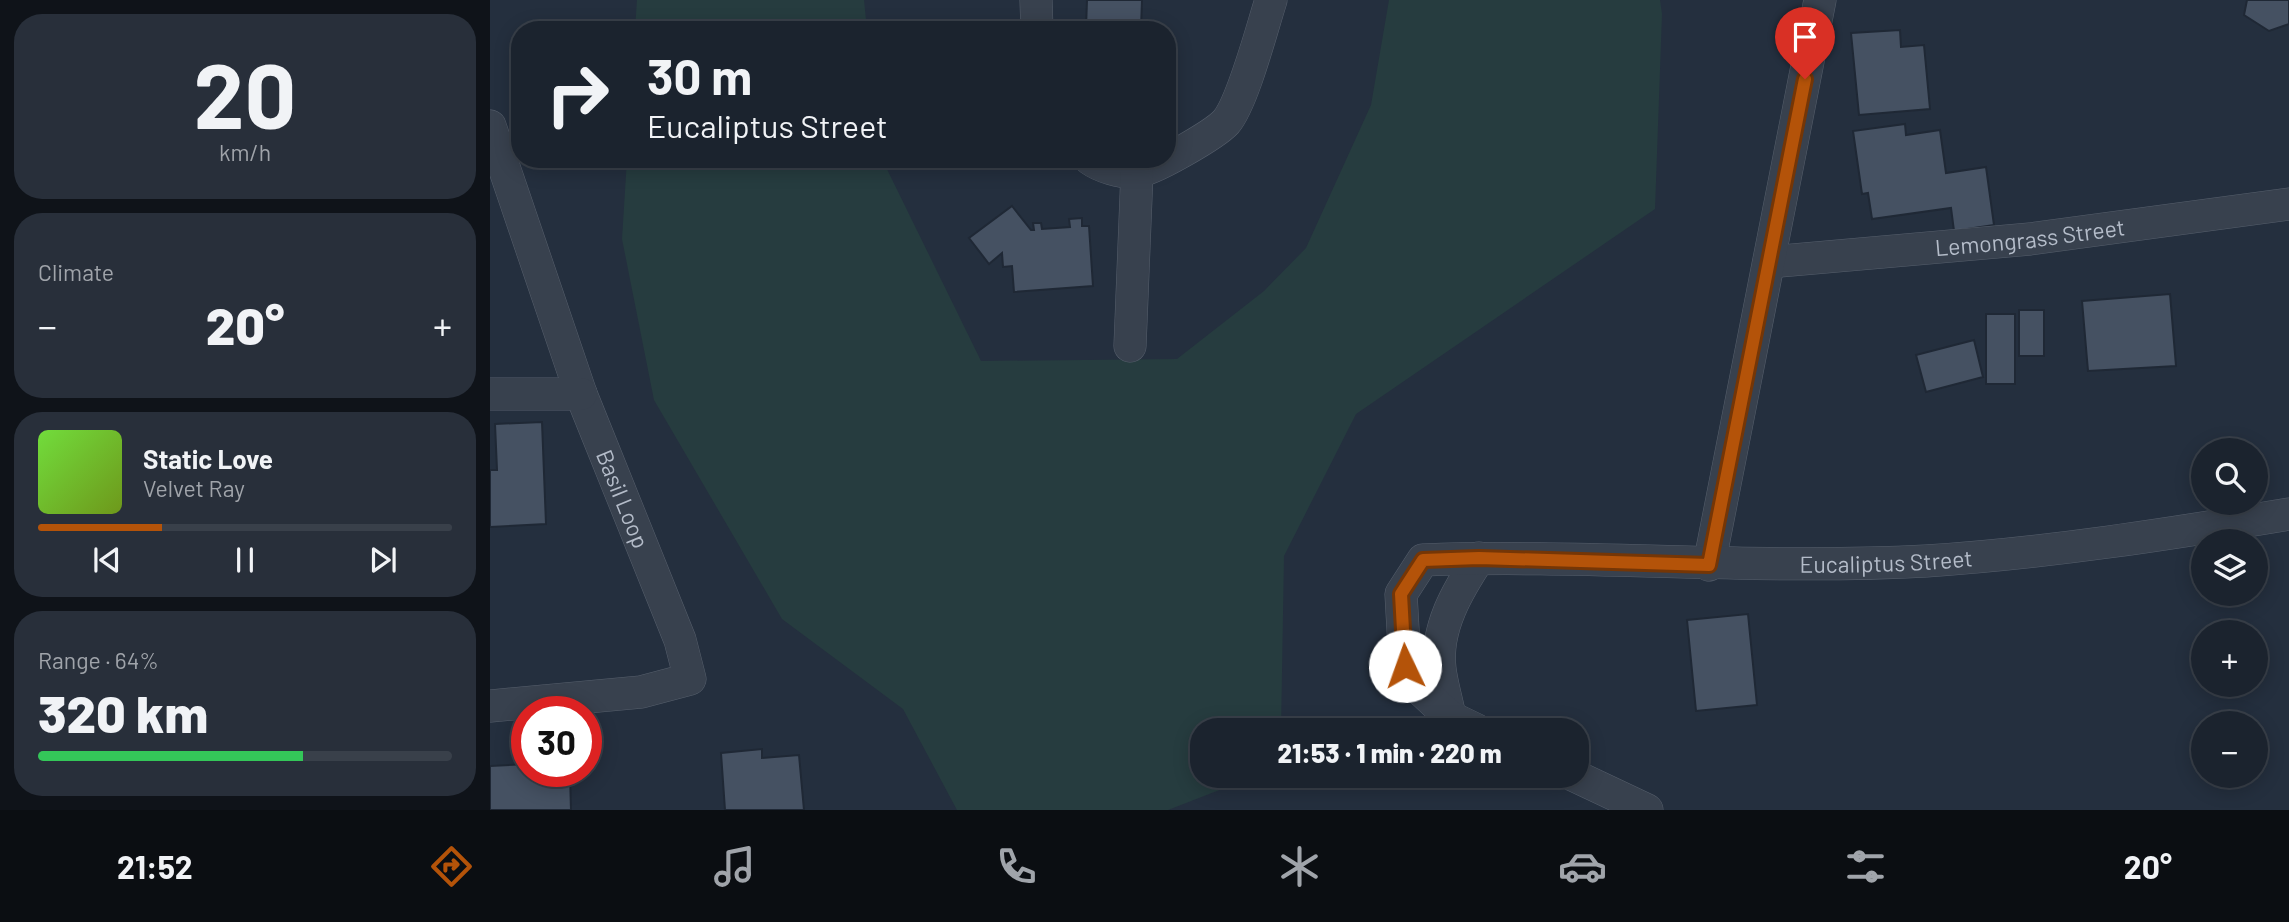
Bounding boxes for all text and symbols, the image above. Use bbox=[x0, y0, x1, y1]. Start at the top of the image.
pin bbox=[1775, 7, 1835, 79]
icon: arrive bbox=[1786, 18, 1824, 56]
text: 20 bbox=[194, 38, 296, 147]
text: 30 m bbox=[647, 46, 752, 105]
icon: right bbox=[532, 49, 623, 140]
text: Eucaliptus Street bbox=[647, 106, 888, 144]
text: km/h bbox=[219, 138, 271, 166]
street label: Lemongrass Street bbox=[1934, 212, 2126, 261]
text: Climate bbox=[38, 258, 114, 286]
text: 20° bbox=[206, 293, 284, 355]
text: − bbox=[38, 302, 57, 348]
text: + bbox=[433, 302, 452, 348]
map controls bbox=[2191, 438, 2268, 788]
button: search bbox=[2191, 438, 2268, 515]
text: Static Love bbox=[143, 443, 273, 474]
street label: Basil Loop bbox=[591, 445, 656, 552]
text: Velvet Ray bbox=[143, 474, 245, 502]
button: layers bbox=[2191, 529, 2268, 606]
icon: previous bbox=[88, 541, 126, 579]
icon: pause bbox=[226, 541, 264, 579]
icon: next bbox=[364, 541, 402, 579]
street label: Eucaliptus Street bbox=[1800, 543, 1974, 578]
button: + bbox=[2191, 620, 2268, 697]
position arrow bbox=[1368, 629, 1442, 703]
text: Range · 64% bbox=[38, 646, 159, 674]
text: 320 km bbox=[38, 681, 208, 743]
speed limit sign: 30 bbox=[511, 696, 602, 787]
button: − bbox=[2191, 711, 2268, 788]
text: 21:53 · 1 min · 220 m bbox=[1277, 737, 1502, 768]
icon: directions bbox=[427, 842, 476, 891]
icon: music bbox=[710, 842, 759, 891]
icon: phone bbox=[992, 842, 1041, 891]
icon: climate bbox=[1275, 842, 1324, 891]
icon: car bbox=[1558, 842, 1607, 891]
icon: filters bbox=[1841, 842, 1890, 891]
text: 21:52 bbox=[117, 847, 193, 885]
text: 20° bbox=[2124, 847, 2172, 885]

